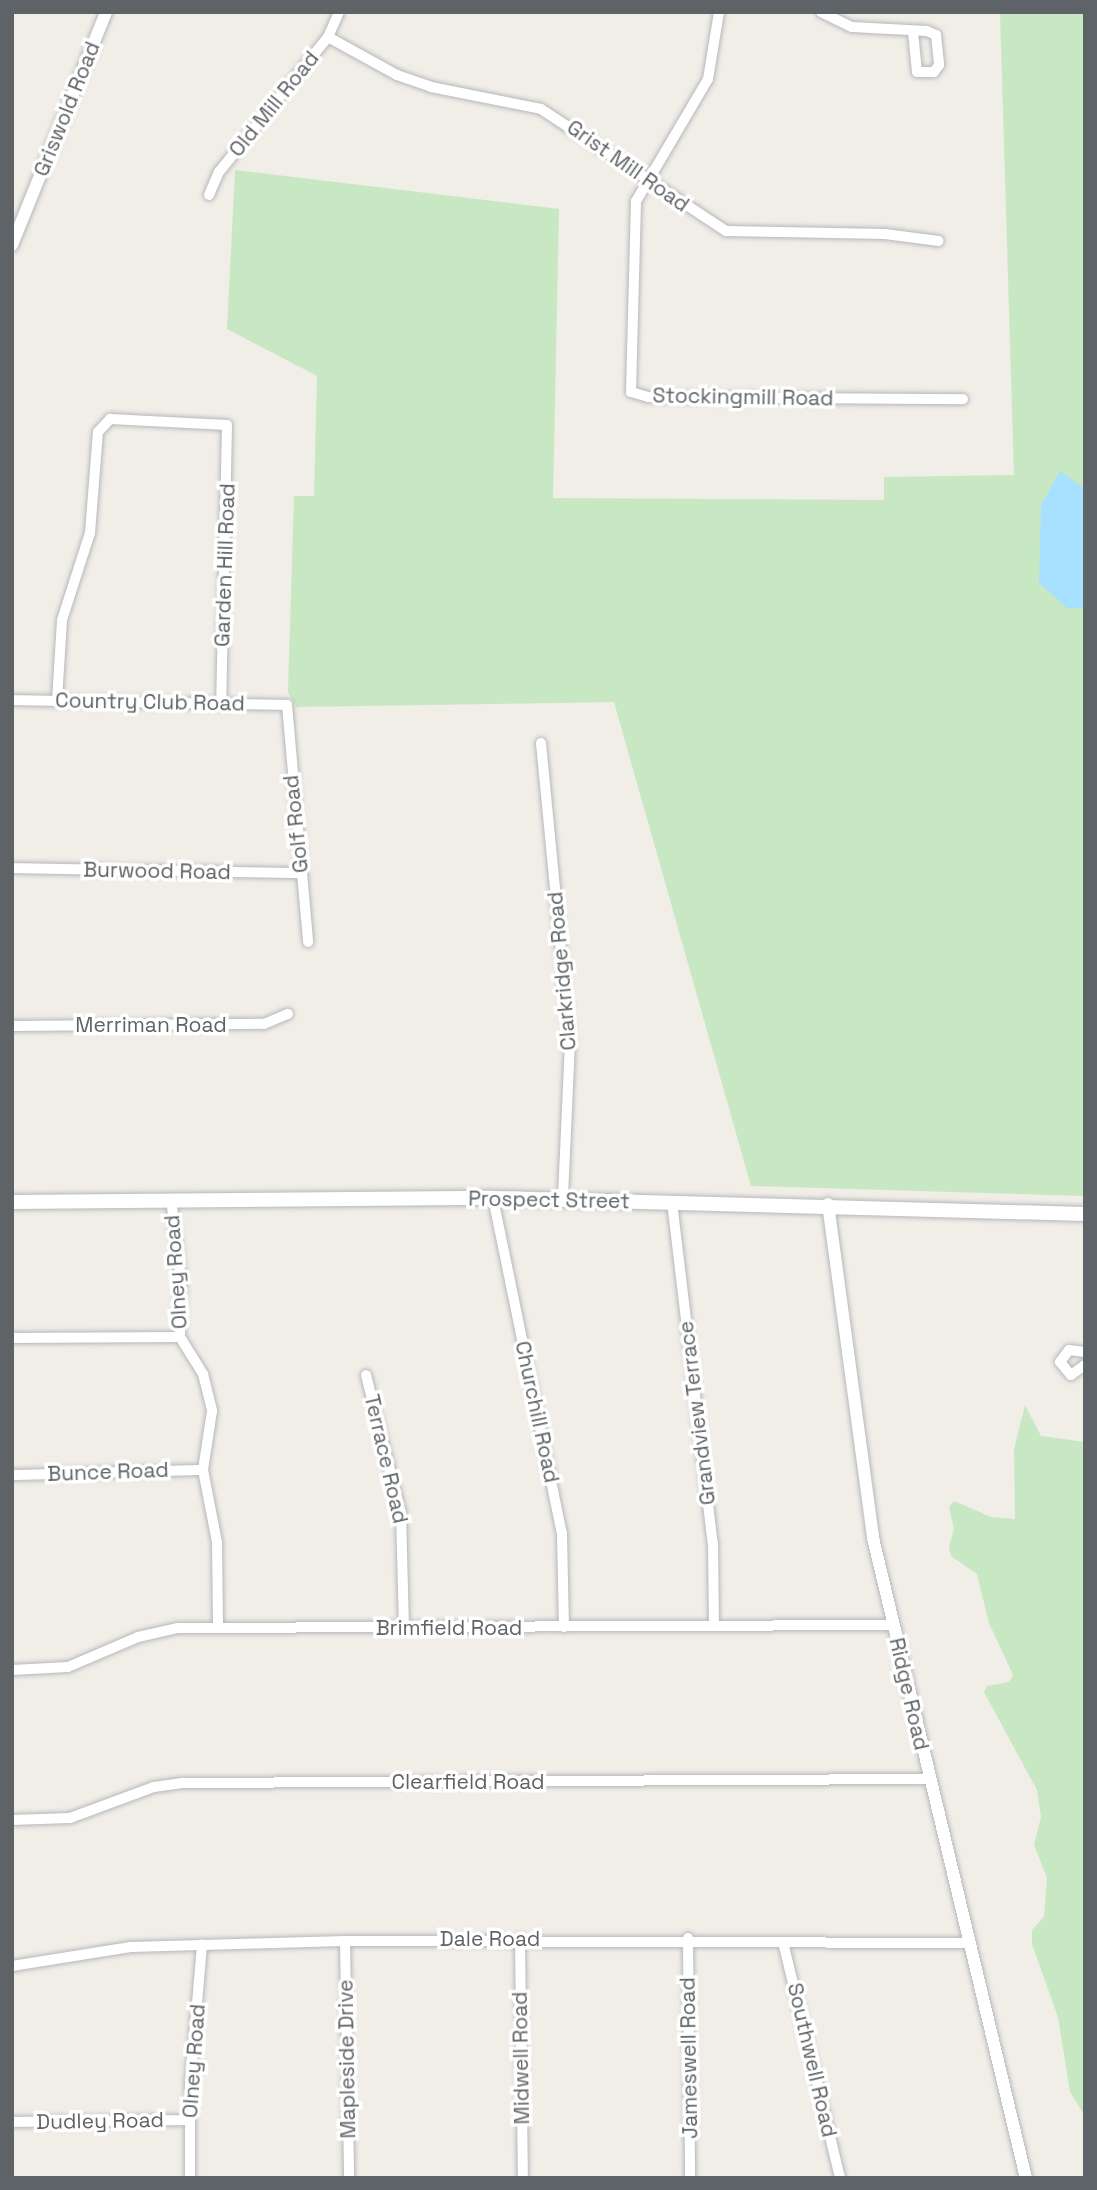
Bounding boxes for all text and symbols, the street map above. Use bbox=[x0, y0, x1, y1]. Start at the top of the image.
street label: Griswold Road bbox=[29, 38, 105, 180]
street label: Old Mill Road bbox=[224, 46, 324, 162]
street label: Grist Mill Road bbox=[562, 115, 694, 217]
street label: Stockingmill Road bbox=[652, 383, 834, 411]
street label: Garden Hill Road bbox=[210, 483, 240, 647]
street label: Country Club Road bbox=[55, 688, 245, 716]
street label: Golf Road bbox=[278, 774, 314, 874]
street label: Burwood Road bbox=[83, 857, 231, 885]
street label: Clarkridge Road bbox=[543, 891, 581, 1051]
street label: Merriman Road bbox=[75, 1012, 227, 1038]
street label: Prospect Street bbox=[468, 1186, 630, 1214]
street label: Olney Road bbox=[159, 1214, 193, 1330]
street label: Grandview Terrace bbox=[673, 1319, 721, 1507]
street label: Churchill Road bbox=[510, 1339, 564, 1485]
street label: Terrace Road bbox=[359, 1392, 413, 1526]
street label: Bunce Road bbox=[47, 1457, 169, 1487]
street label: Brimfield Road bbox=[376, 1615, 522, 1641]
street label: Ridge Road bbox=[884, 1635, 934, 1753]
street label: Clearfield Road bbox=[391, 1769, 545, 1795]
street label: Dale Road bbox=[440, 1926, 540, 1952]
street label: Jameswell Road bbox=[675, 1977, 703, 2139]
street label: Mapleside Drive bbox=[333, 1979, 361, 2139]
street label: Southwell Road bbox=[782, 1980, 842, 2140]
street label: Midwell Road bbox=[507, 1991, 535, 2125]
street label: Olney Road bbox=[177, 2003, 211, 2119]
street label: Dudley Road bbox=[36, 2107, 164, 2135]

